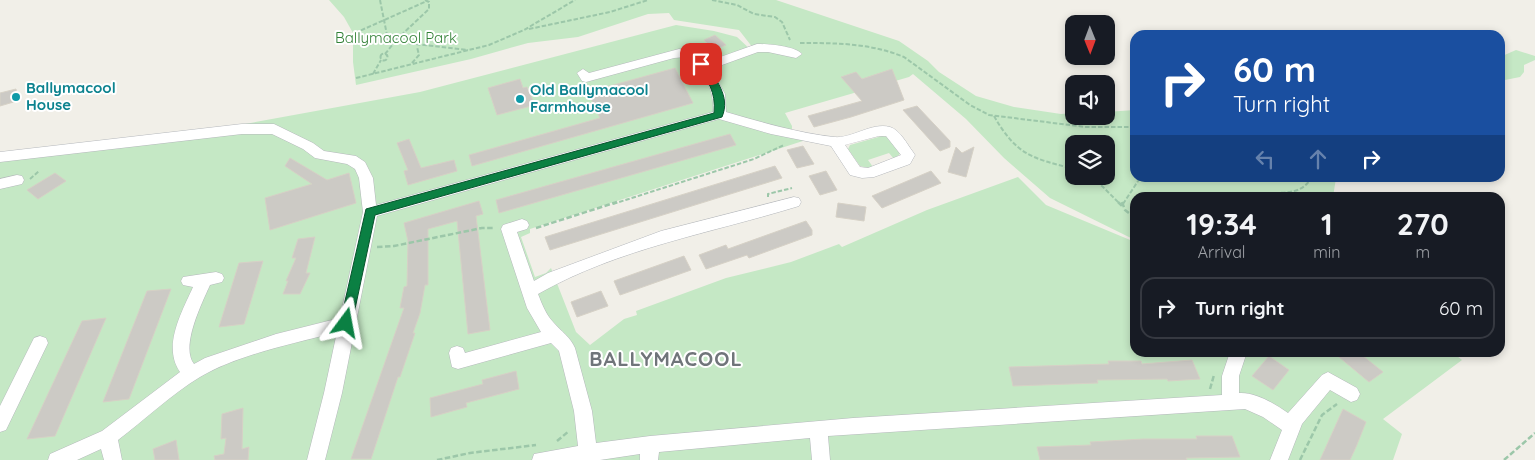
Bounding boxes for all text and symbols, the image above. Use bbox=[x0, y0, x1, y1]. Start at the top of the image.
north arrow bbox=[1065, 15, 1115, 65]
map controls bbox=[1065, 15, 1115, 185]
park label: Ballymacool Park bbox=[335, 28, 457, 47]
pin bbox=[680, 43, 722, 85]
text: 60 m bbox=[1233, 47, 1316, 91]
icon: arrive bbox=[687, 50, 715, 78]
icon: right bbox=[1150, 50, 1215, 115]
button: sound bbox=[1065, 75, 1115, 125]
place label: Ballymacool House bbox=[26, 78, 116, 114]
place label: Old Ballymacool Farmhouse bbox=[530, 80, 649, 116]
text: Turn right bbox=[1233, 90, 1330, 118]
marker: Ballymacool House bbox=[10, 91, 22, 103]
marker: Old Ballymacool Farmhouse bbox=[514, 93, 526, 105]
button: layers bbox=[1065, 135, 1115, 185]
icon: left bbox=[1251, 145, 1279, 173]
icon: ahead bbox=[1304, 145, 1332, 173]
icon: right bbox=[1357, 145, 1385, 173]
text: 19:34 bbox=[1186, 205, 1257, 243]
text: 1 bbox=[1321, 205, 1333, 243]
text: 270 bbox=[1397, 205, 1449, 243]
text: Arrival bbox=[1198, 242, 1246, 262]
text: min bbox=[1313, 242, 1340, 262]
text: m bbox=[1415, 242, 1430, 262]
icon: right bbox=[1152, 294, 1180, 322]
position arrow bbox=[319, 296, 371, 348]
text: Turn right bbox=[1195, 296, 1284, 320]
text: 60 m bbox=[1439, 296, 1483, 320]
district label: BALLYMACOOL bbox=[589, 346, 743, 371]

